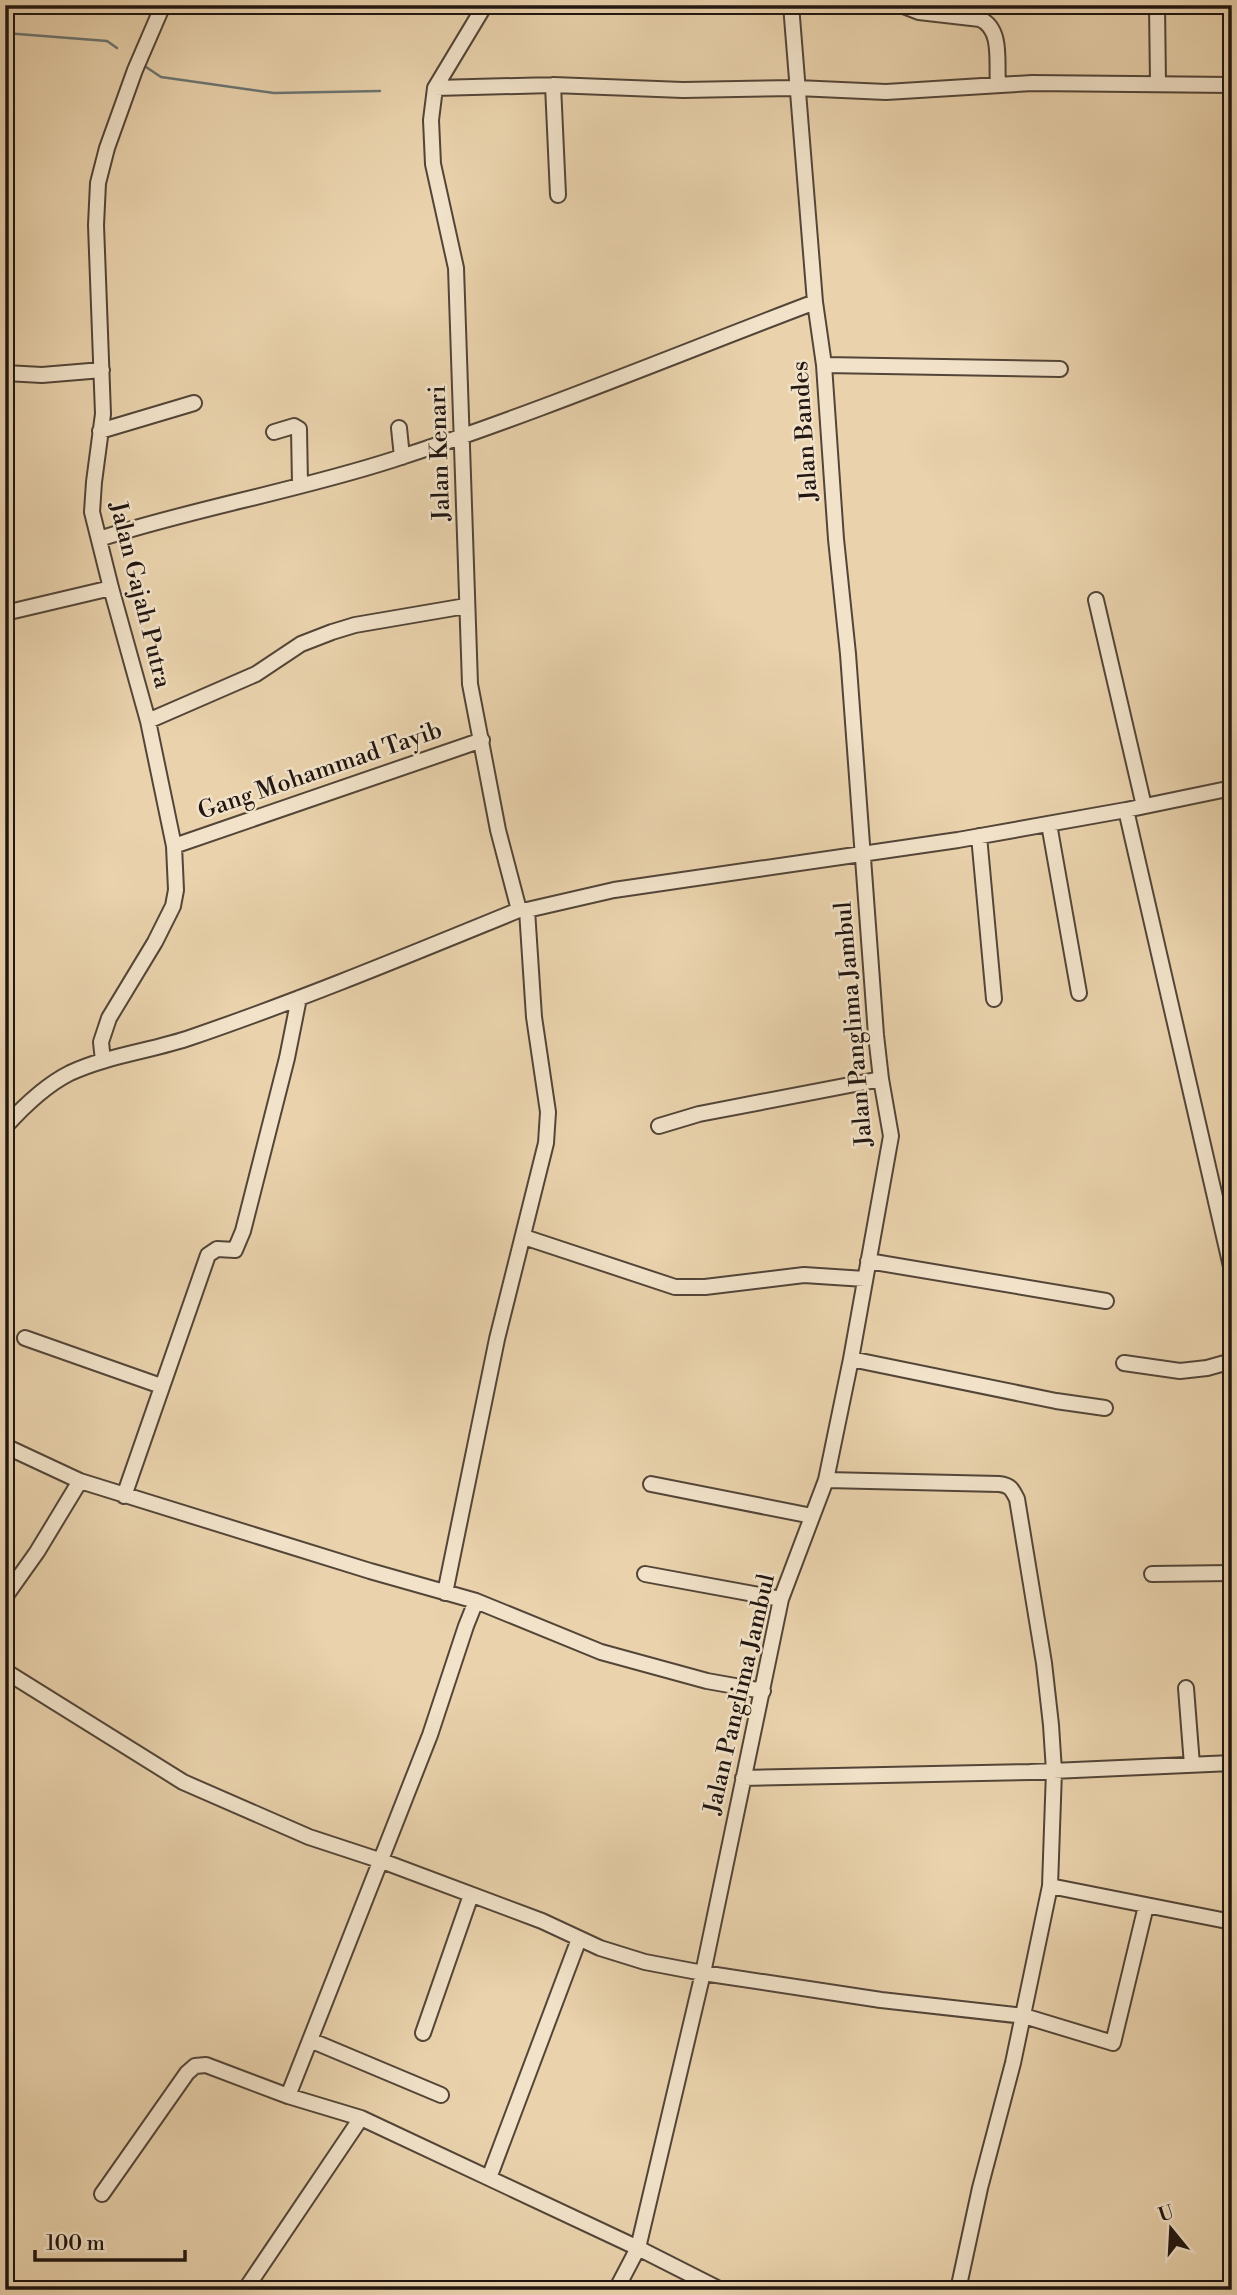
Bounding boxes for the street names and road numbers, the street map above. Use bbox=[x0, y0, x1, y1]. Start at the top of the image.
street label: Jalan Bandes bbox=[785, 360, 825, 503]
street label: Jalan Kenari bbox=[423, 385, 457, 522]
street label: Jalan Gajah Putra bbox=[102, 498, 178, 692]
street label: Gang Mohammad Tayib bbox=[194, 715, 446, 827]
street label: Jalan Panglima Jambul bbox=[828, 900, 880, 1149]
street label: Jalan Panglima Jambul bbox=[698, 1571, 782, 1818]

